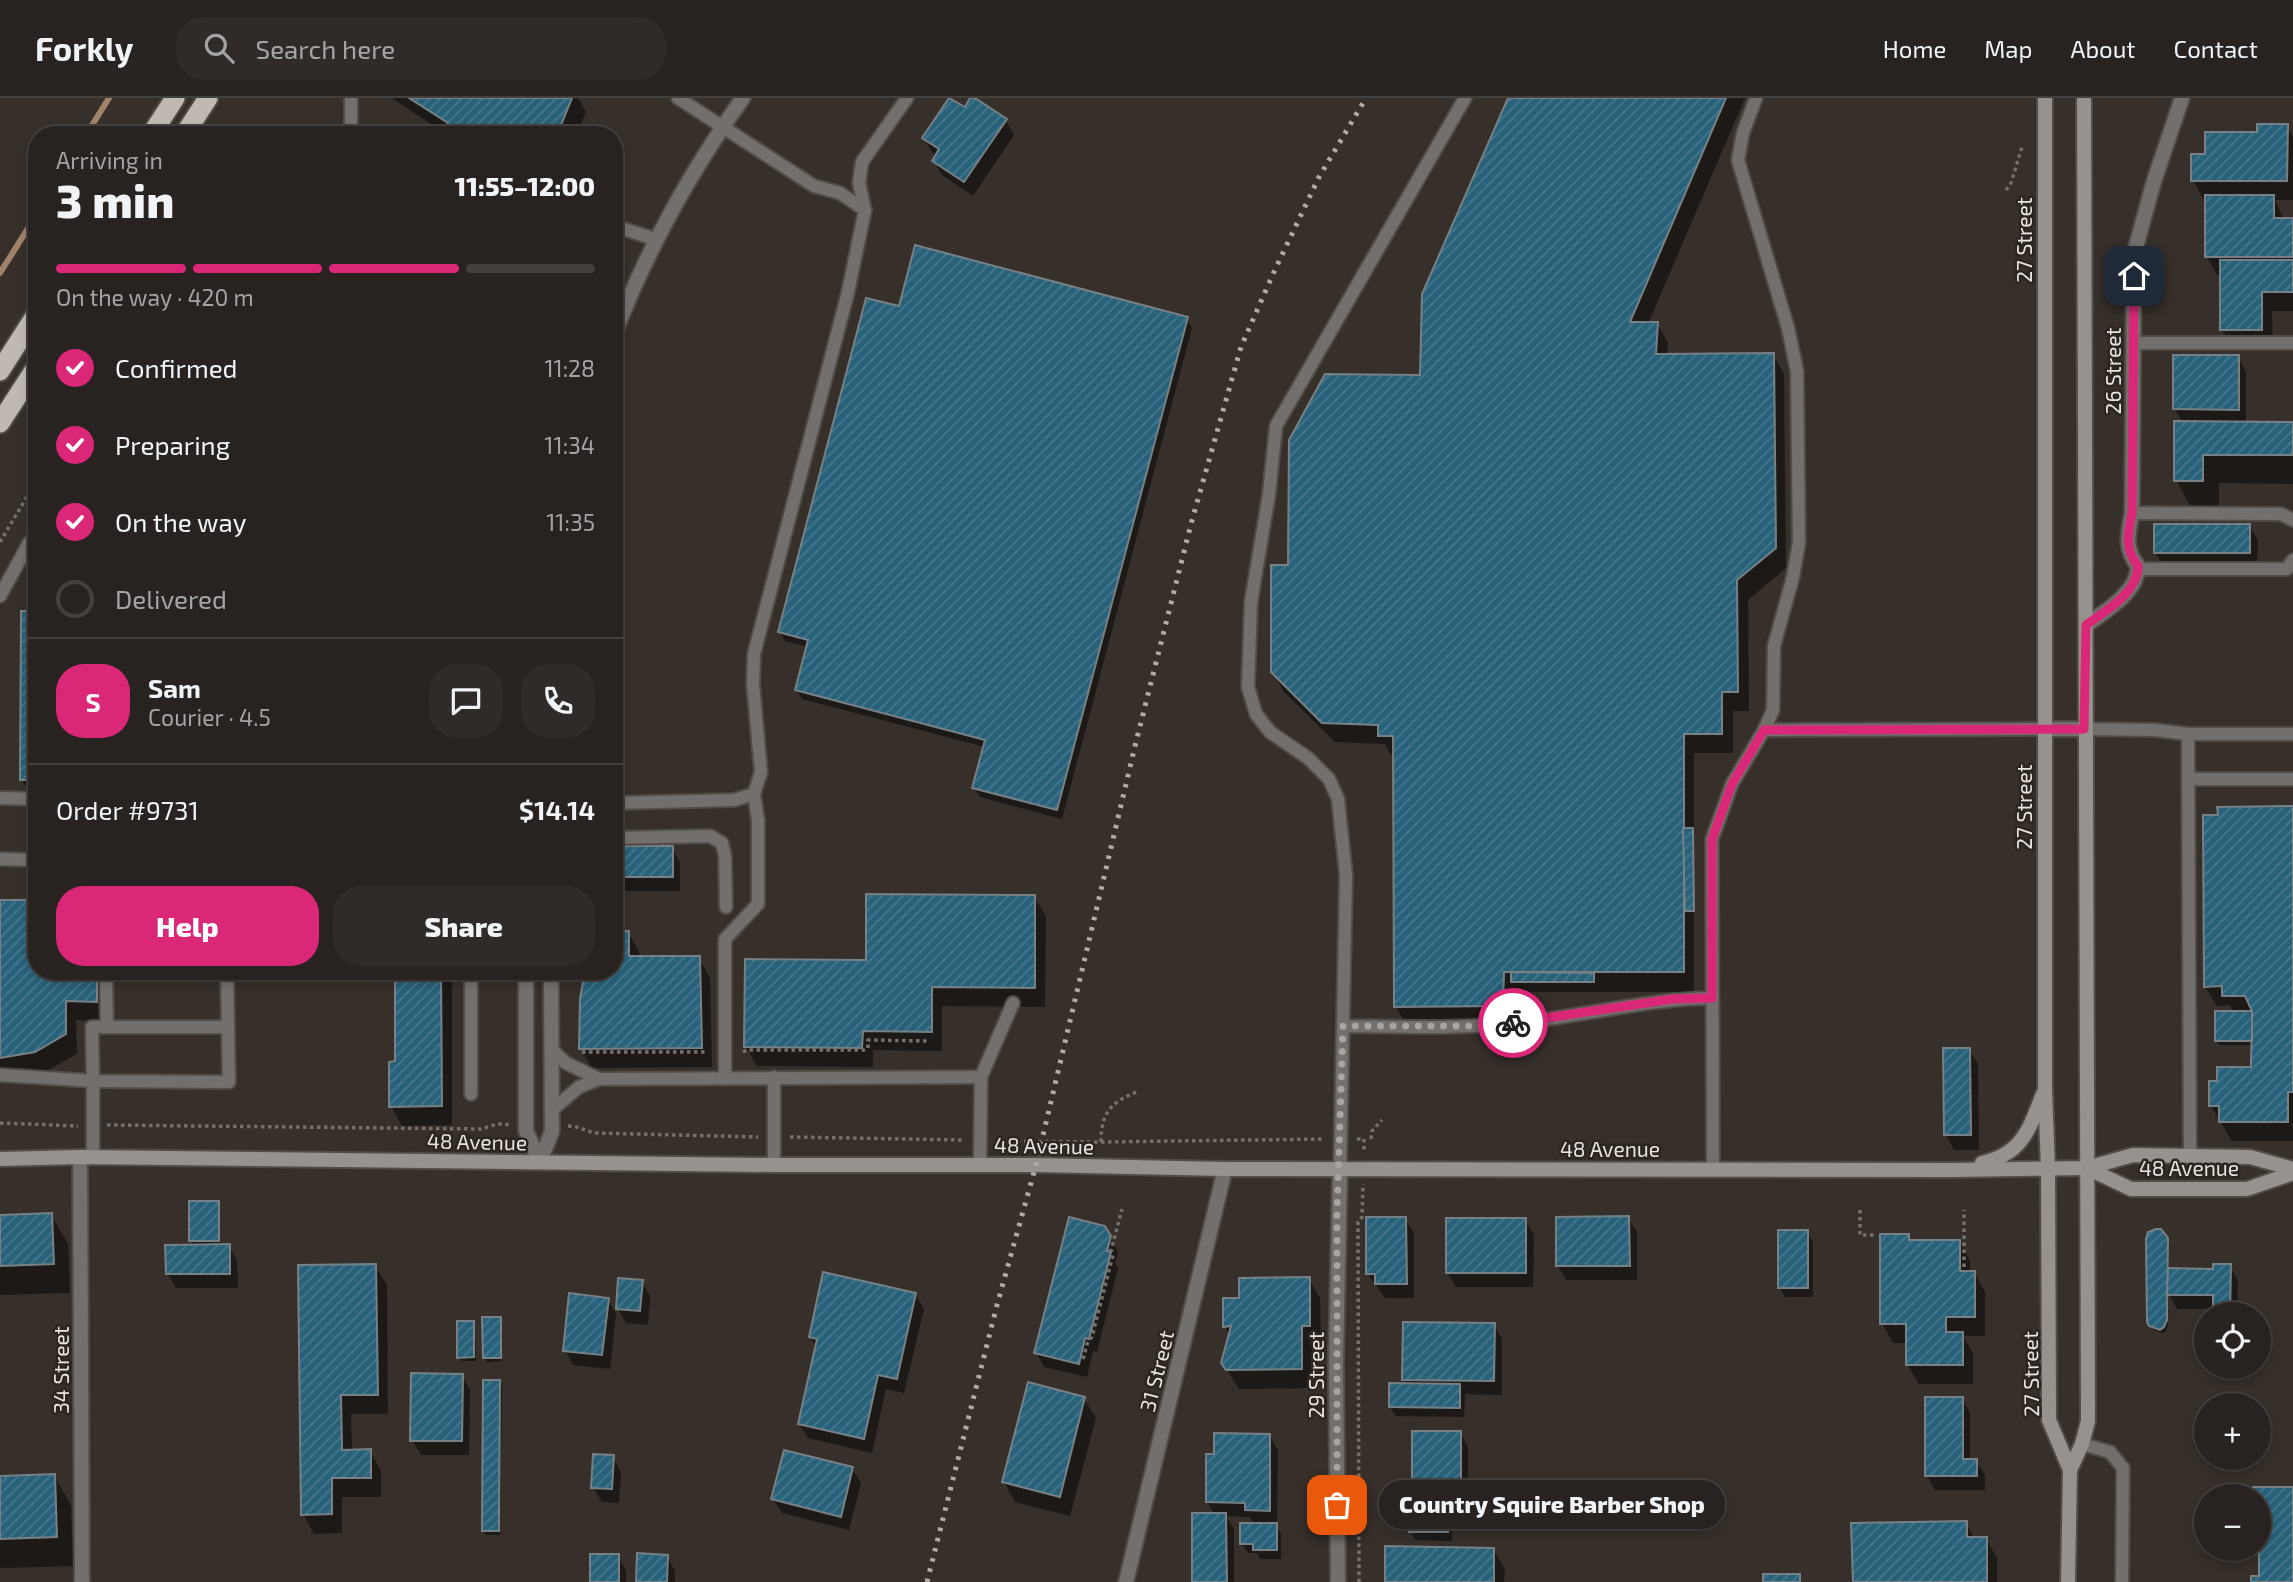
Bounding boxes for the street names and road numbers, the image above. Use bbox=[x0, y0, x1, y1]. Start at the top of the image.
street label: 27 Street bbox=[2011, 197, 2036, 283]
street label: 26 Street bbox=[2100, 328, 2125, 414]
street label: 27 Street bbox=[2011, 764, 2036, 850]
street label: 48 Avenue bbox=[427, 1128, 527, 1154]
street label: 48 Avenue bbox=[994, 1132, 1094, 1158]
street label: 48 Avenue bbox=[1560, 1136, 1660, 1161]
street label: 48 Avenue bbox=[2139, 1155, 2239, 1180]
street label: 34 Street bbox=[48, 1326, 73, 1414]
street label: 31 Street bbox=[1134, 1328, 1178, 1414]
street label: 27 Street bbox=[2017, 1331, 2043, 1417]
street label: 29 Street bbox=[1303, 1332, 1328, 1418]

